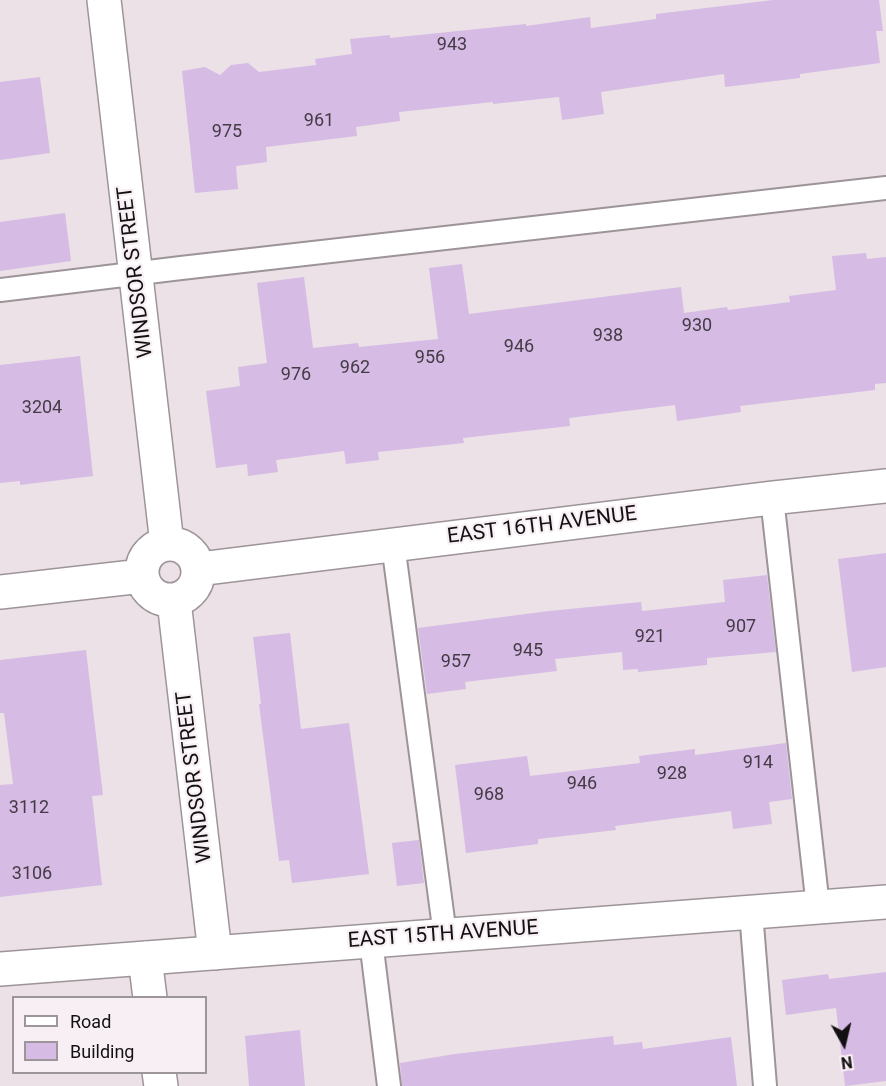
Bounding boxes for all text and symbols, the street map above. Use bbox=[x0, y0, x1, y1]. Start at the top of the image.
house number: 943 bbox=[437, 34, 467, 56]
house number: 961 bbox=[304, 110, 334, 132]
house number: 975 bbox=[212, 121, 242, 143]
street label: WINDSOR STREET bbox=[113, 185, 159, 359]
house number: 930 bbox=[682, 315, 712, 337]
house number: 938 bbox=[593, 325, 623, 347]
house number: 946 bbox=[504, 336, 534, 358]
house number: 956 bbox=[415, 347, 445, 369]
house number: 962 bbox=[340, 357, 370, 379]
house number: 976 bbox=[281, 364, 311, 386]
house number: 3204 bbox=[22, 397, 62, 419]
street label: EAST 16TH AVENUE bbox=[446, 502, 638, 550]
house number: 907 bbox=[726, 616, 756, 638]
house number: 921 bbox=[635, 626, 665, 648]
house number: 945 bbox=[513, 640, 543, 662]
house number: 957 bbox=[441, 651, 471, 673]
street label: WINDSOR STREET bbox=[172, 690, 218, 864]
house number: 914 bbox=[743, 752, 773, 774]
house number: 928 bbox=[657, 763, 687, 785]
house number: 946 bbox=[567, 773, 597, 795]
house number: 968 bbox=[474, 784, 504, 806]
house number: 3112 bbox=[9, 797, 49, 819]
house number: 3106 bbox=[12, 863, 52, 885]
street label: EAST 15TH AVENUE bbox=[347, 916, 539, 954]
legend bbox=[12, 996, 207, 1074]
text: Road bbox=[70, 1011, 111, 1032]
north arrow bbox=[814, 1014, 874, 1074]
text: Building bbox=[70, 1041, 134, 1062]
text: N bbox=[840, 1052, 853, 1073]

